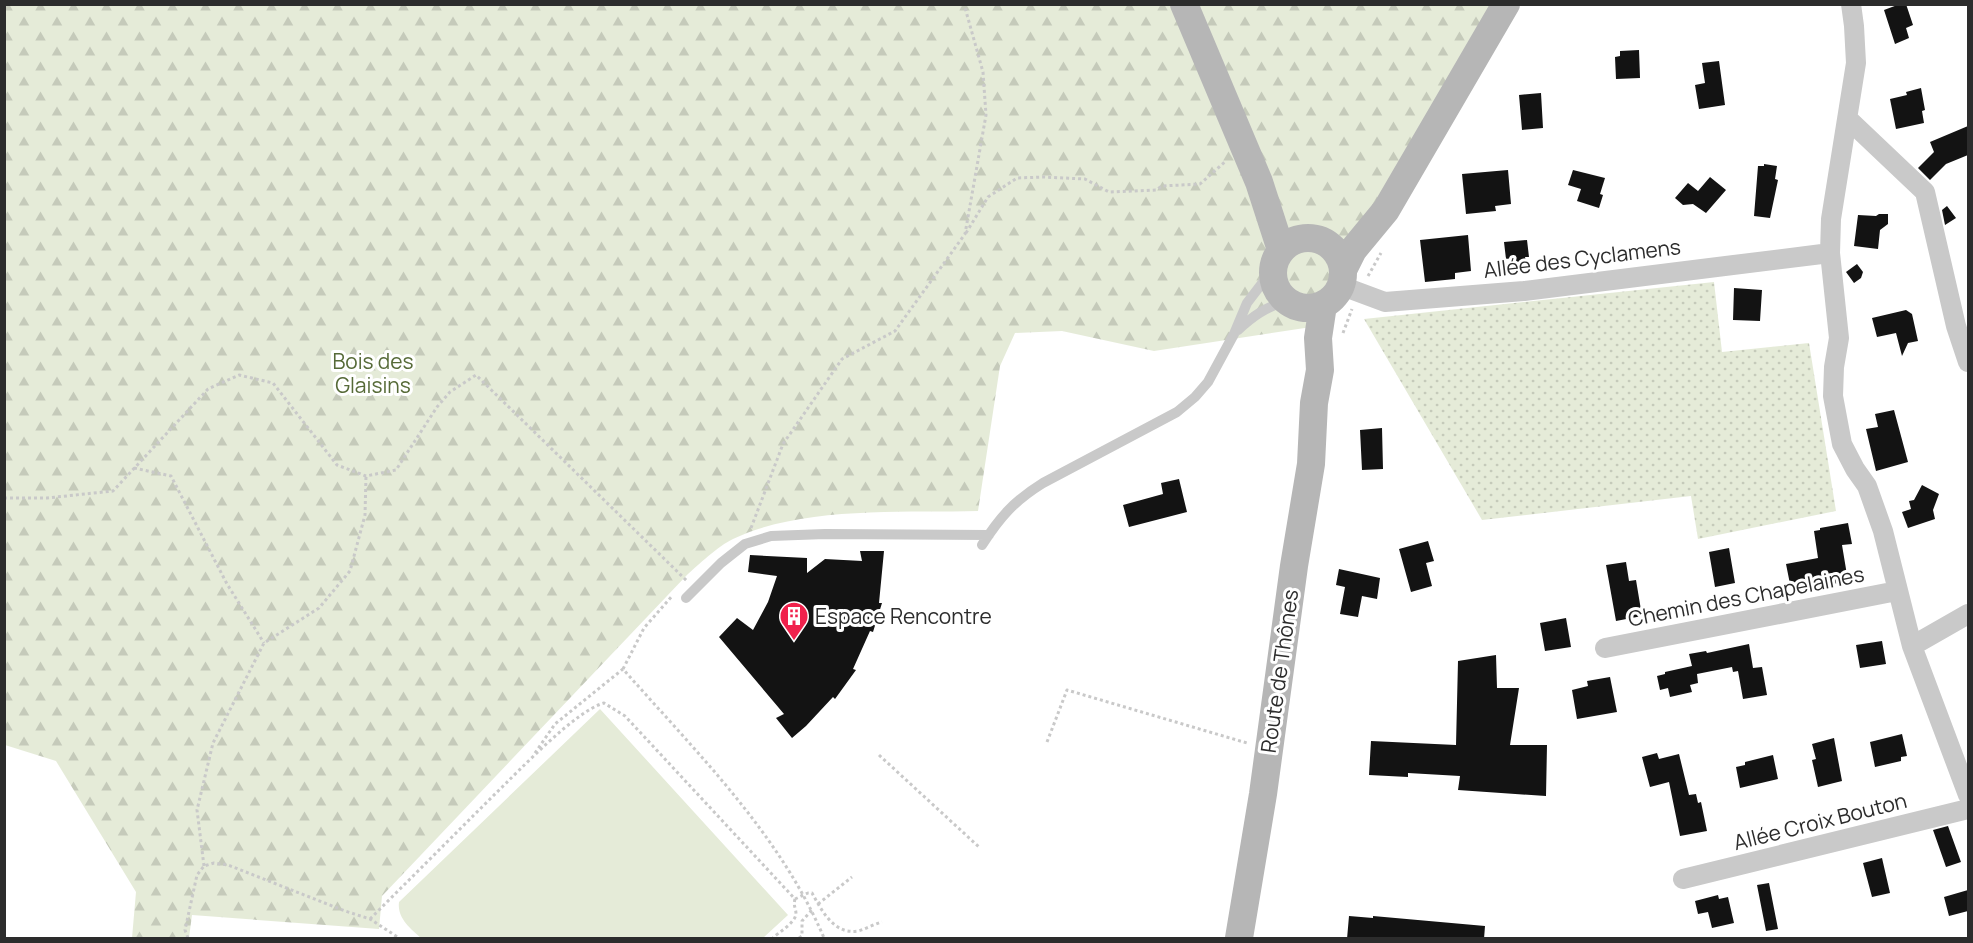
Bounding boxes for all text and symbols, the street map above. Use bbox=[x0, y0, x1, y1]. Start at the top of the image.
street label: Allée des Cyclamens bbox=[1482, 232, 1682, 284]
park label: Bois des Glaisins bbox=[332, 347, 414, 399]
street label: Chemin des Chapelaines bbox=[1626, 559, 1866, 633]
street label: Route de Thônes bbox=[1254, 588, 1304, 754]
building icon: Espace Rencontre bbox=[778, 600, 810, 642]
place label: Espace Rencontre bbox=[815, 602, 992, 630]
street label: Allée Croix Bouton bbox=[1730, 786, 1910, 856]

